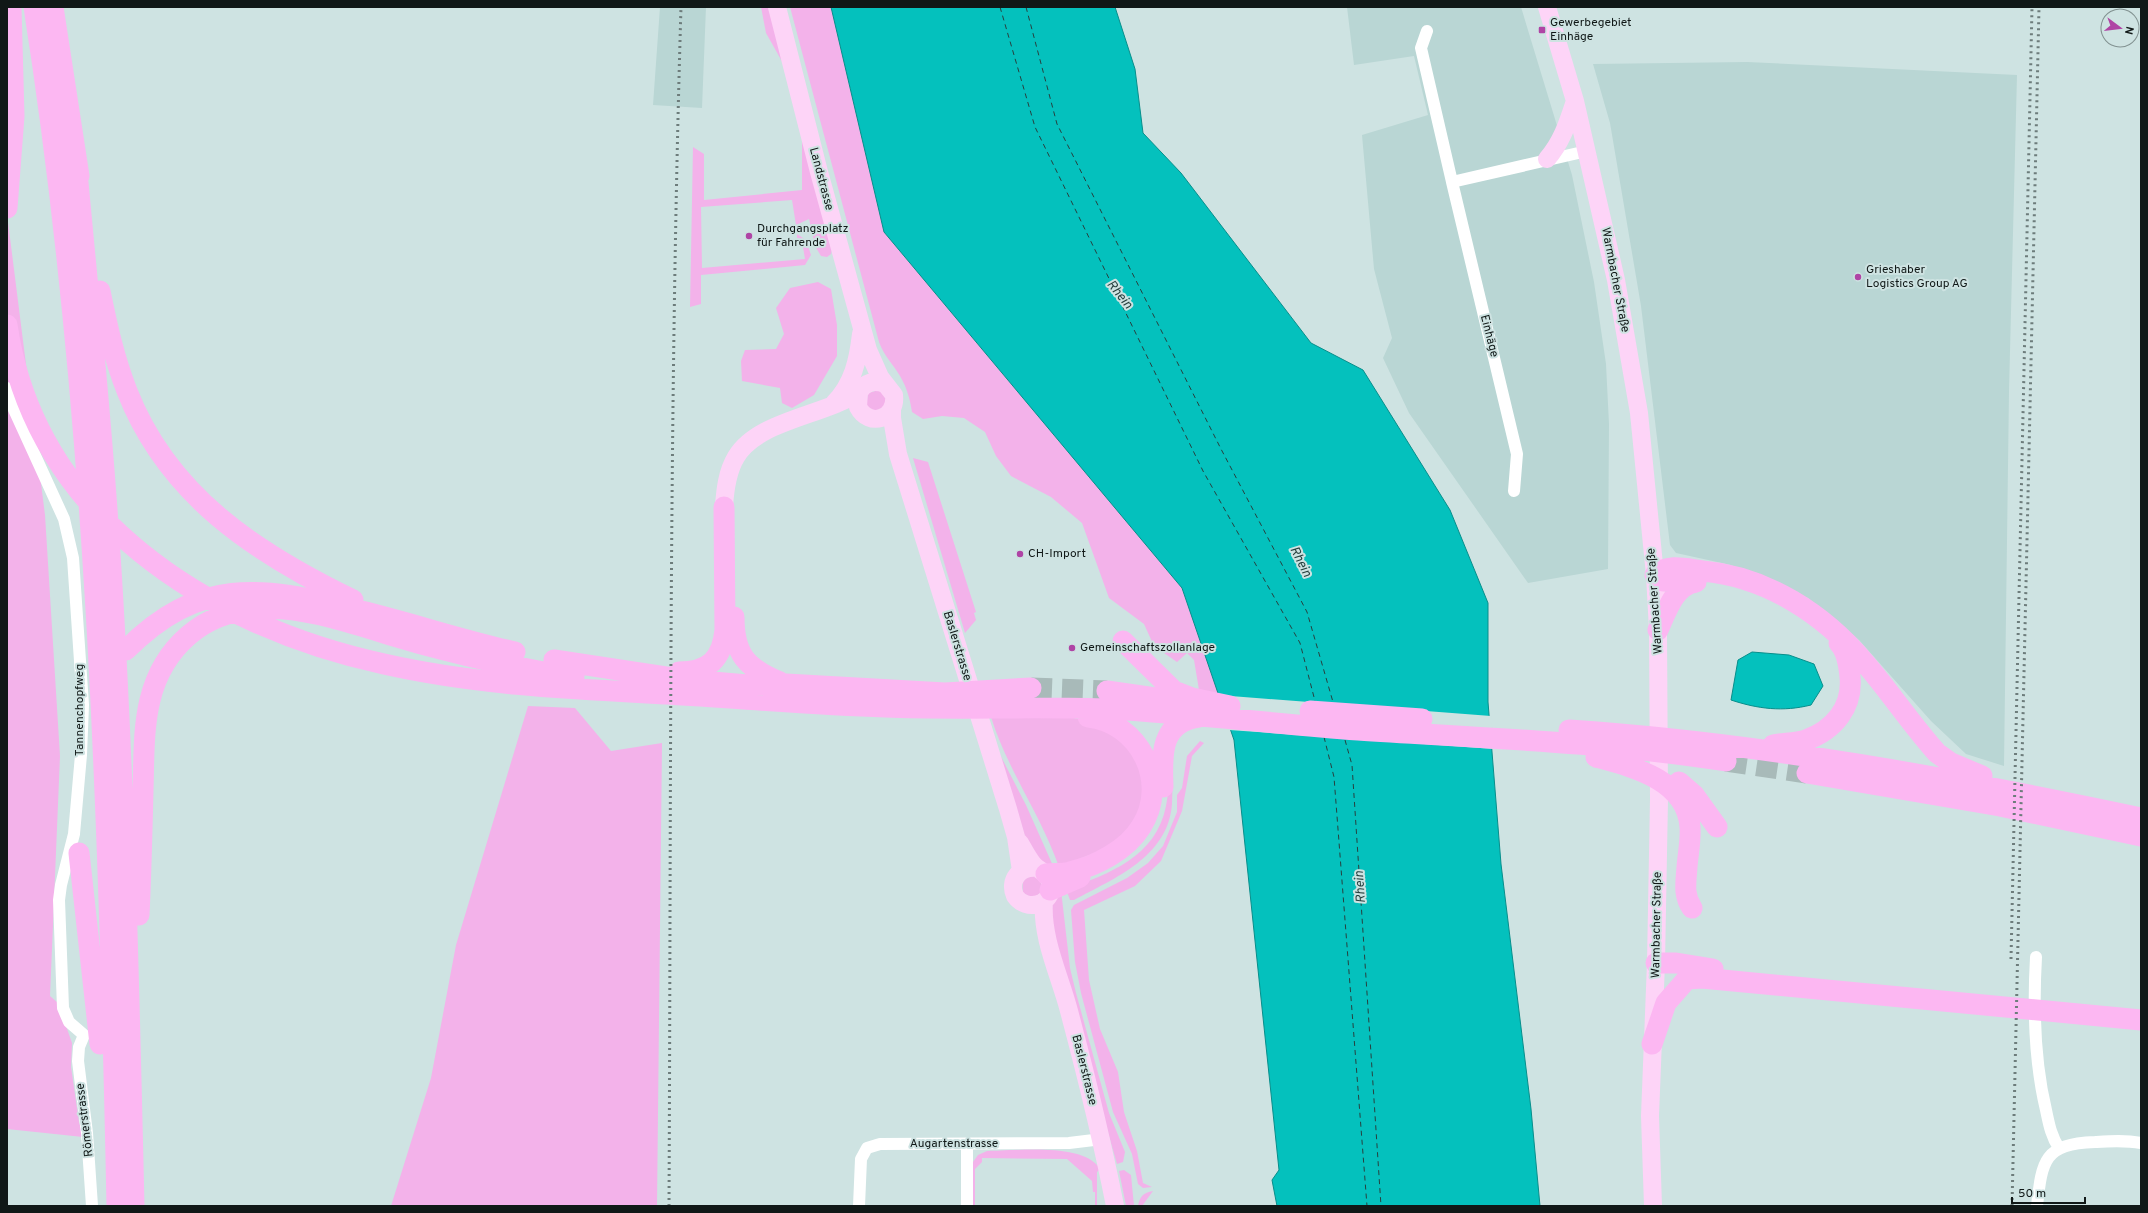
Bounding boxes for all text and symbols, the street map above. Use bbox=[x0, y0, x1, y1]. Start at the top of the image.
north arrow bbox=[2100, 8, 2140, 48]
place label: Gewerbegebiet Einhäge bbox=[1550, 15, 1632, 45]
marker: Gewerbegebiet Einhäge bbox=[1537, 25, 1547, 35]
text: N bbox=[2121, 25, 2136, 36]
street label: Landstrasse bbox=[805, 146, 837, 212]
place label: Durchgangsplatz für Fahrende bbox=[757, 221, 849, 251]
street label: Warmbacher Straße bbox=[1597, 226, 1633, 334]
marker: Durchgangsplatz für Fahrende bbox=[744, 231, 754, 241]
place label: Grieshaber Logistics Group AG bbox=[1866, 262, 1968, 292]
marker: Grieshaber Logistics Group AG bbox=[1853, 272, 1863, 282]
water label: Rhein bbox=[1103, 277, 1135, 313]
street label: Einhäge bbox=[1476, 313, 1502, 359]
water label: Rhein bbox=[1286, 544, 1314, 580]
place label: CH-Import bbox=[1028, 546, 1086, 562]
street label: Warmbacher Straße bbox=[1643, 547, 1667, 655]
marker: CH-Import bbox=[1015, 549, 1025, 559]
street label: Baslerstrasse bbox=[939, 609, 975, 683]
place label: Gemeinschaftszollanlage bbox=[1080, 640, 1215, 656]
marker: Gemeinschaftszollanlage bbox=[1067, 643, 1077, 653]
street label: Tannenchopfweg bbox=[72, 664, 88, 756]
water label: Rhein bbox=[1352, 870, 1370, 904]
street label: Warmbacher Straße bbox=[1648, 872, 1666, 978]
street label: Baslerstrasse bbox=[1068, 1033, 1100, 1107]
street label: Römerstrasse bbox=[73, 1082, 97, 1158]
street label: Augartenstrasse bbox=[910, 1136, 998, 1152]
scale bar bbox=[2012, 1179, 2085, 1205]
text: 50 m bbox=[2018, 1186, 2046, 1202]

